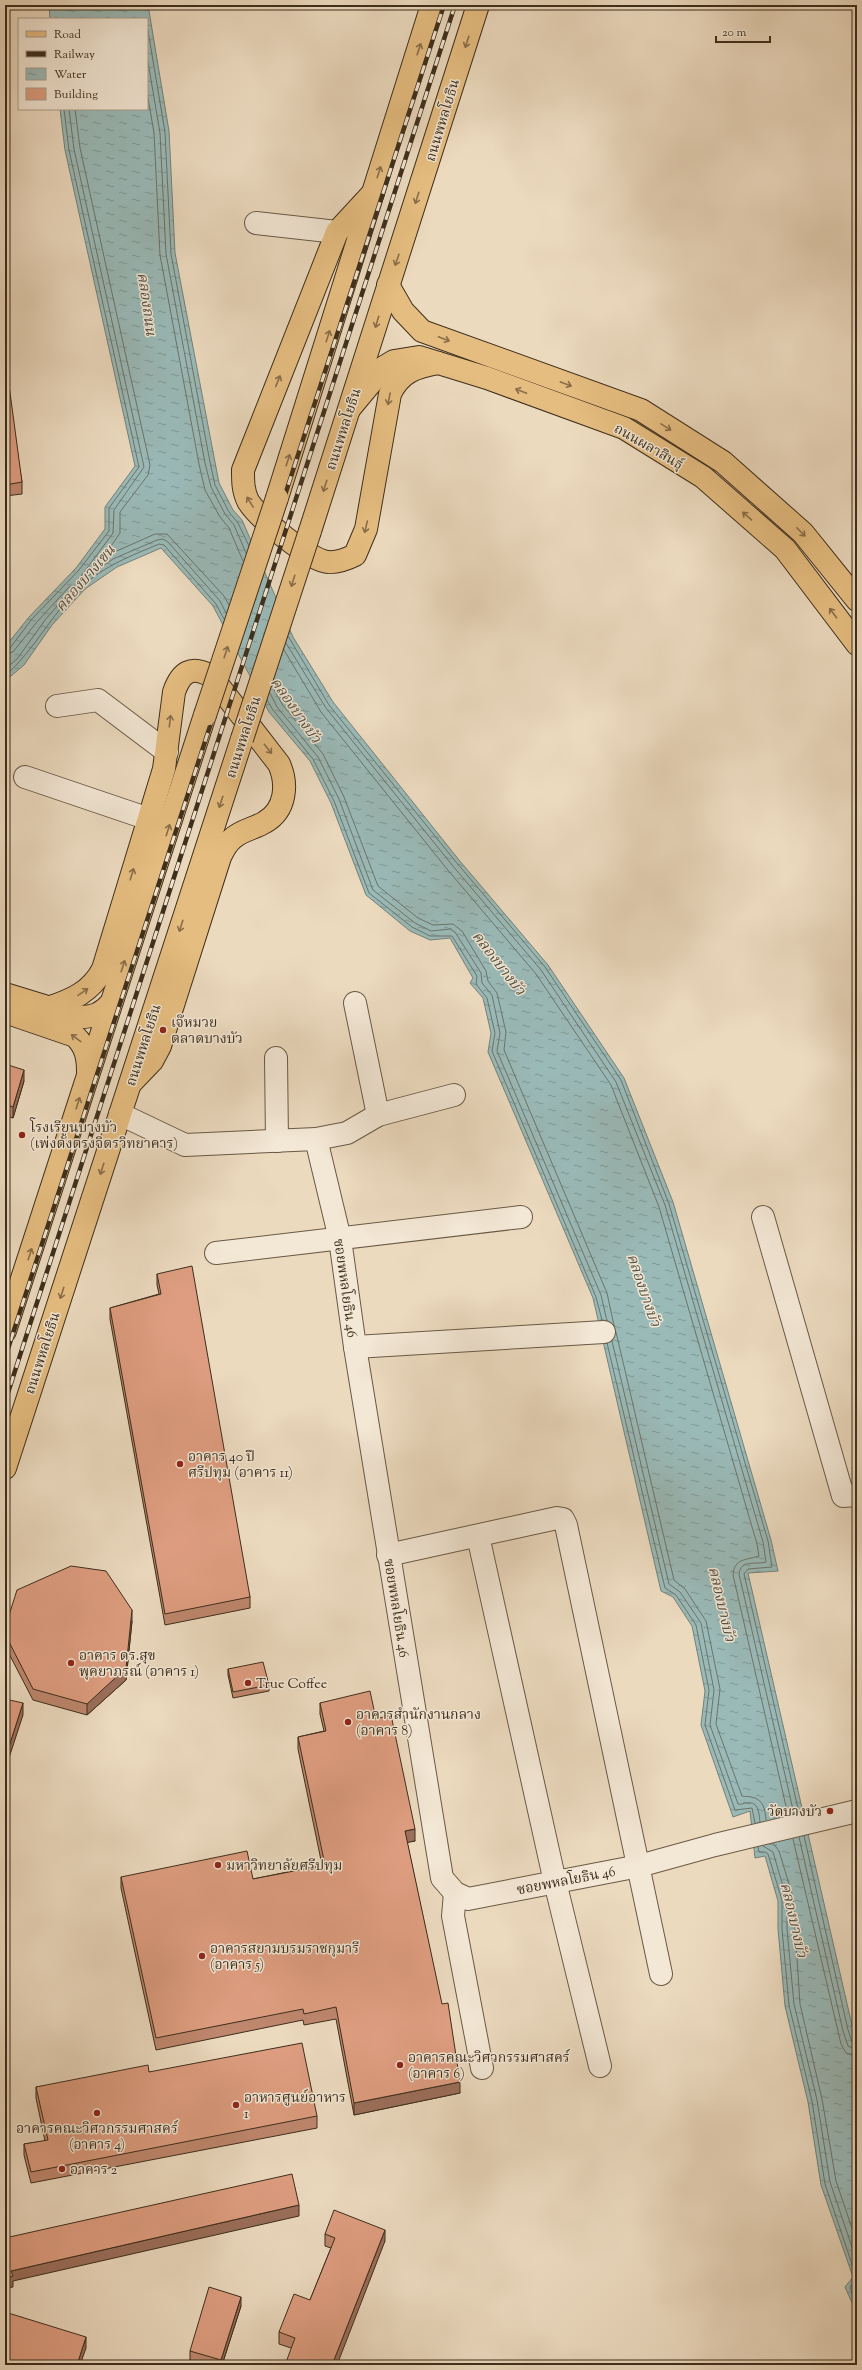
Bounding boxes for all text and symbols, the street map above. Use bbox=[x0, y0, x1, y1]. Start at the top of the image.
legend bbox=[18, 18, 148, 110]
scale bar bbox=[716, 18, 770, 44]
text: 20 m bbox=[722, 24, 747, 42]
text: Road bbox=[54, 26, 81, 44]
one-way arrow bbox=[462, 36, 470, 48]
one-way arrow bbox=[416, 42, 423, 55]
text: Railway bbox=[54, 46, 95, 64]
text: Water bbox=[54, 66, 87, 84]
street label: ถนนพหลโยธิน bbox=[420, 76, 466, 164]
text: Building bbox=[54, 86, 98, 104]
one-way arrow bbox=[376, 166, 383, 179]
one-way arrow bbox=[413, 191, 420, 204]
one-way arrow bbox=[393, 253, 400, 266]
water label: คลองถนน bbox=[131, 271, 160, 337]
one-way arrow bbox=[373, 316, 380, 329]
one-way arrow bbox=[324, 331, 332, 343]
one-way arrow bbox=[438, 336, 450, 344]
one-way arrow bbox=[275, 375, 283, 387]
one-way arrow bbox=[560, 381, 573, 388]
street label: ถนนพหลโยธิน bbox=[320, 385, 368, 473]
one-way arrow bbox=[516, 387, 528, 395]
one-way arrow bbox=[384, 393, 392, 406]
street label: ถนนผลาสินธุ์ bbox=[610, 419, 687, 476]
one-way arrow bbox=[660, 423, 672, 431]
one-way arrow bbox=[285, 454, 292, 467]
one-way arrow bbox=[320, 480, 328, 492]
one-way arrow bbox=[246, 496, 254, 508]
one-way arrow bbox=[743, 512, 753, 521]
one-way arrow bbox=[361, 521, 369, 534]
one-way arrow bbox=[796, 527, 806, 537]
water label: คลองบางเขน bbox=[51, 541, 121, 617]
one-way arrow bbox=[289, 575, 297, 587]
one-way arrow bbox=[829, 607, 838, 618]
one-way arrow bbox=[223, 645, 230, 658]
water label: คลองบางบัว bbox=[264, 674, 326, 749]
street label: ถนนพหลโยธิน bbox=[220, 693, 268, 781]
one-way arrow bbox=[167, 715, 174, 728]
one-way arrow bbox=[263, 744, 272, 755]
one-way arrow bbox=[217, 796, 224, 809]
one-way arrow bbox=[165, 823, 172, 836]
one-way arrow bbox=[129, 868, 136, 881]
one-way arrow bbox=[177, 919, 184, 932]
water label: คลองบางบัว bbox=[466, 927, 530, 1001]
one-way arrow bbox=[120, 960, 127, 973]
one-way arrow bbox=[78, 988, 89, 996]
street label: ถนนพหลโยธิน bbox=[120, 1001, 168, 1089]
place label: เจ๊หมวย ตลาดบางบัว bbox=[171, 1014, 243, 1050]
marker: เจ๊หมวย ตลาดบางบัว bbox=[158, 1025, 168, 1035]
one-way arrow bbox=[71, 1034, 82, 1042]
one-way arrow bbox=[75, 1097, 82, 1110]
place label: โรงเรียนบางบัว (เพ่งตั้งตรงจิตรวิทยาคาร) bbox=[29, 1117, 178, 1155]
marker: โรงเรียนบางบัว (เพ่งตั้งตรงจิตรวิทยาคาร) bbox=[17, 1130, 27, 1140]
one-way arrow bbox=[98, 1163, 105, 1176]
street label: ซอยพหลโยธิน 46 bbox=[327, 1237, 363, 1339]
one-way arrow bbox=[27, 1247, 34, 1260]
water label: คลองบางบัว bbox=[620, 1251, 665, 1331]
one-way arrow bbox=[57, 1287, 65, 1299]
street label: ถนนพหลโยธิน bbox=[19, 1309, 67, 1397]
place label: อาคาร 40 ปี ศรีปทุม (อาคาร 11) bbox=[188, 1448, 293, 1484]
marker: อาคาร 40 ปี ศรีปทุม (อาคาร 11) bbox=[175, 1459, 185, 1469]
street label: ซอยพหลโยธิน 46 bbox=[377, 1557, 415, 1659]
water label: คลองบางบัว bbox=[702, 1565, 740, 1645]
place label: อาคาร ดร.สุข พุคยาภรณ์ (อาคาร 1) bbox=[79, 1647, 199, 1683]
marker: อาคาร ดร.สุข พุคยาภรณ์ (อาคาร 1) bbox=[66, 1658, 76, 1668]
place label: True Coffee bbox=[256, 1675, 327, 1695]
marker: True Coffee bbox=[243, 1678, 253, 1688]
place label: อาคารสำนักงานกลาง (อาคาร 8) bbox=[356, 1706, 481, 1742]
marker: อาคารสำนักงานกลาง (อาคาร 8) bbox=[343, 1717, 353, 1727]
place label: วัดบางบัว bbox=[767, 1803, 822, 1823]
marker: วัดบางบัว bbox=[825, 1806, 835, 1816]
place label: มหาวิทยาลัยศรีปทุม bbox=[226, 1857, 342, 1877]
marker: มหาวิทยาลัยศรีปทุม bbox=[213, 1860, 223, 1870]
street label: ซอยพหลโยธิน 46 bbox=[515, 1861, 617, 1901]
water label: คลองบางบัว bbox=[774, 1881, 812, 1961]
place label: อาคารสยามบรมราชกุมารี (อาคาร 5) bbox=[210, 1940, 359, 1976]
marker: อาคารสยามบรมราชกุมารี (อาคาร 5) bbox=[197, 1951, 207, 1961]
place label: อาคารคณะวิศวกรรมศาสคร์ (อาคาร 6) bbox=[408, 2048, 571, 2085]
marker: อาคารคณะวิศวกรรมศาสคร์ (อาคาร 6) bbox=[395, 2060, 405, 2070]
place label: อาหารศูนย์อาหาร 1 bbox=[244, 2088, 346, 2125]
marker: อาหารศูนย์อาหาร 1 bbox=[231, 2100, 241, 2110]
marker: อาคารคณะวิศวกรรมศาสคร์ (อาคาร 4) bbox=[92, 2108, 102, 2118]
place label: อาคารคณะวิศวกรรมศาสคร์ (อาคาร 4) bbox=[16, 2119, 179, 2156]
place label: อาคาร 2 bbox=[70, 2161, 118, 2181]
marker: อาคาร 2 bbox=[57, 2164, 67, 2174]

